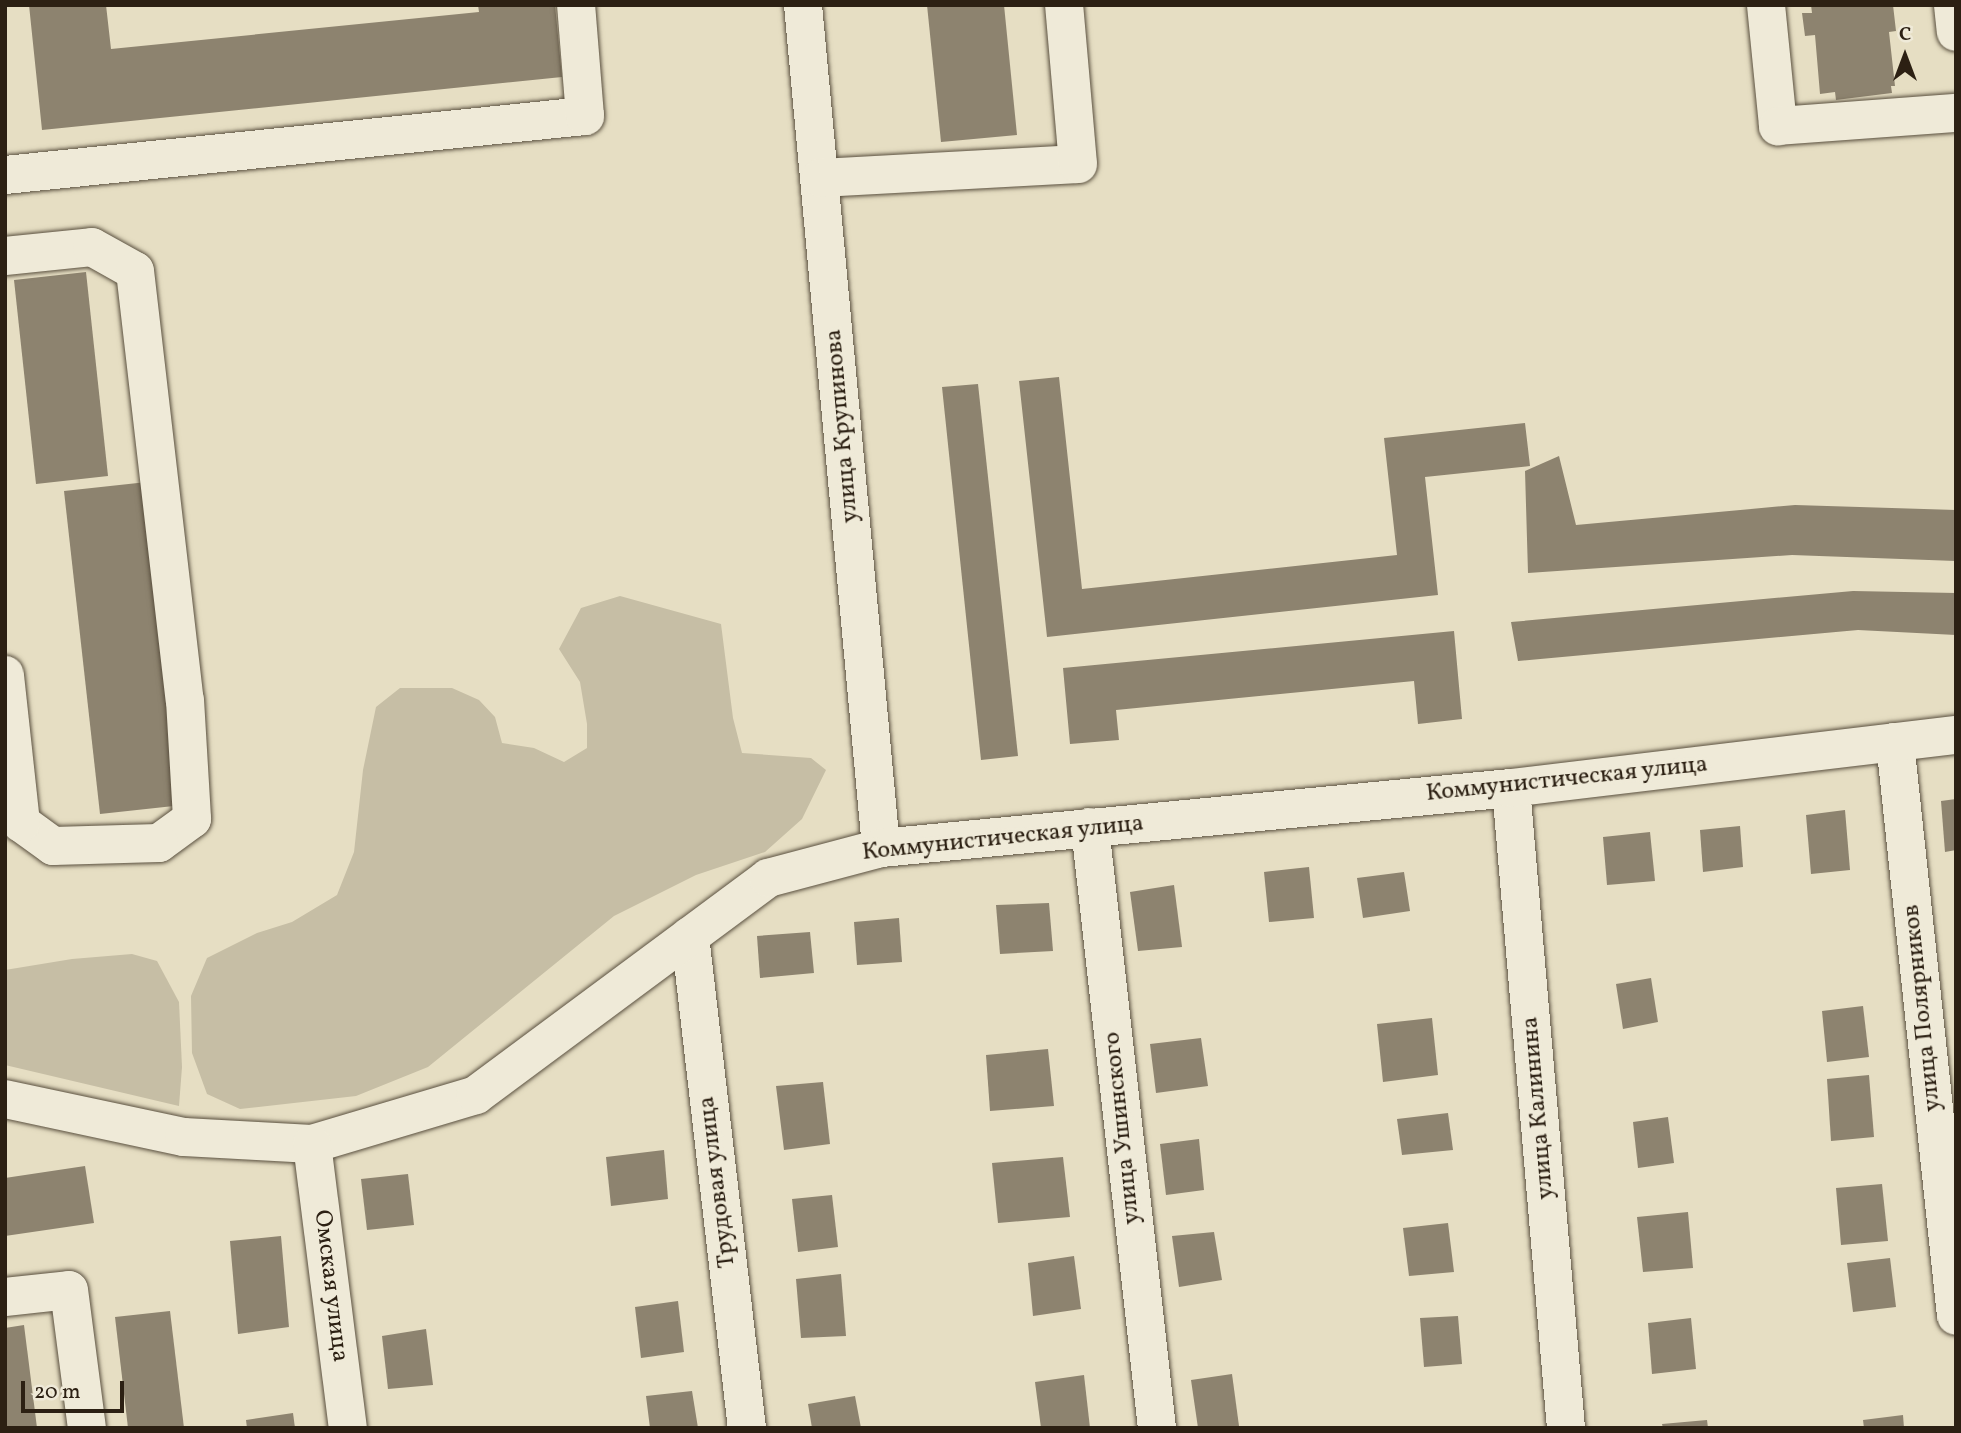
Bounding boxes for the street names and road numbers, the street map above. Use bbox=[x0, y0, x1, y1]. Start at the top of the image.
street label: улица Крупинова bbox=[820, 328, 866, 524]
street label: Коммунистическая улица bbox=[1424, 751, 1710, 809]
street label: Коммунистическая улица bbox=[860, 810, 1146, 868]
street label: улица Полярников bbox=[1898, 903, 1948, 1113]
street label: улица Калинина bbox=[1517, 1015, 1561, 1201]
street label: улица Ушинского bbox=[1099, 1030, 1147, 1226]
street label: Трудовая улица bbox=[693, 1094, 743, 1270]
street label: Омская улица bbox=[306, 1208, 354, 1364]

